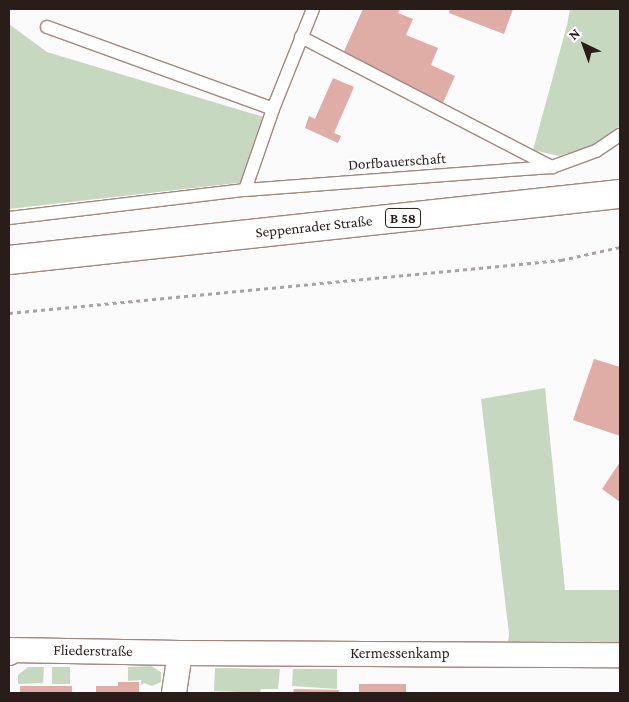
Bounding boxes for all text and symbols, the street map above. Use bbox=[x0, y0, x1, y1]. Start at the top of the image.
north arrow bbox=[559, 20, 609, 70]
text: N bbox=[565, 25, 583, 43]
street label: Dorfbauerschaft bbox=[347, 150, 447, 174]
road number: B 58 bbox=[384, 207, 422, 230]
street label: Seppenrader Straße bbox=[255, 212, 373, 242]
street label: Fliederstraße bbox=[53, 641, 133, 661]
street label: Kermessenkamp bbox=[350, 645, 450, 663]

